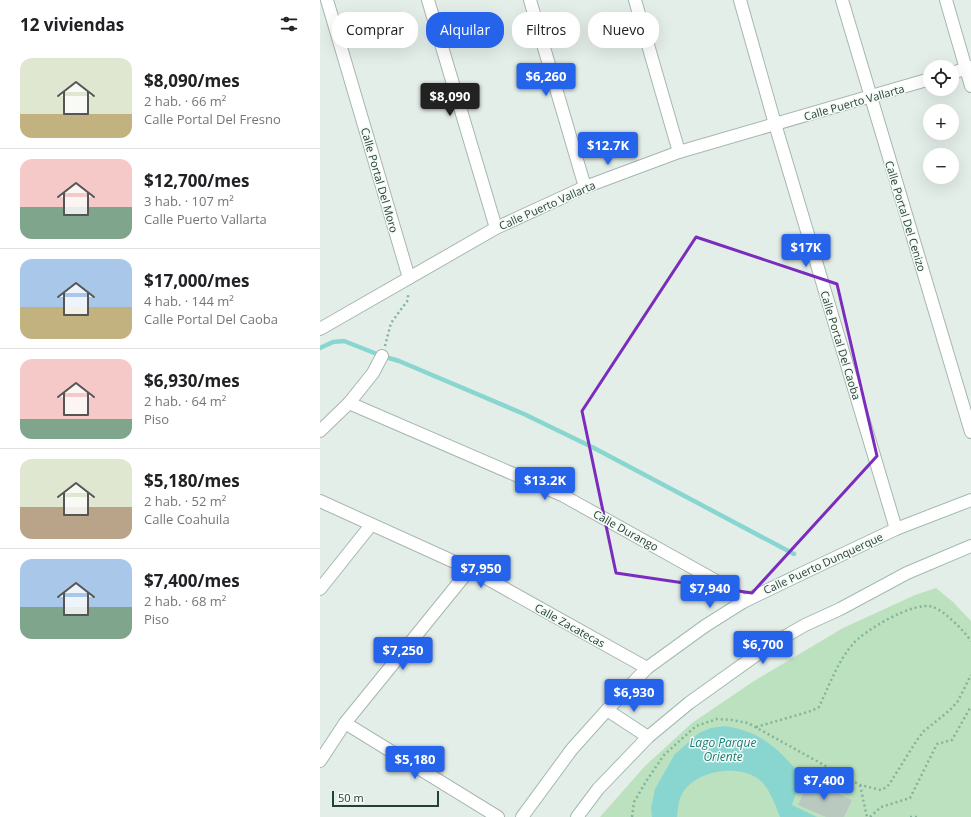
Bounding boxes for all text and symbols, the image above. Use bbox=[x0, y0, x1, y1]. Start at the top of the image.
chip: Comprar bbox=[332, 12, 418, 48]
chip: Alquilar bbox=[426, 12, 504, 48]
chip: Filtros bbox=[512, 12, 580, 48]
chip: Nuevo bbox=[588, 12, 659, 48]
text: 12 viviendas bbox=[20, 13, 124, 36]
icon: filters bbox=[278, 13, 300, 35]
map controls bbox=[923, 60, 959, 184]
button: locate bbox=[923, 60, 959, 96]
pin: $6,260 bbox=[513, 63, 579, 97]
text: $6,260 bbox=[526, 67, 566, 85]
text: $8,090/mes bbox=[144, 69, 240, 92]
icon: home bbox=[52, 74, 100, 122]
street label: Calle Puerto Vallarta bbox=[802, 80, 906, 124]
pin: $8,090 bbox=[417, 83, 483, 117]
text: $8,090 bbox=[430, 87, 470, 105]
text: 2 hab. · 66 m² bbox=[144, 92, 226, 110]
button: + bbox=[923, 104, 959, 140]
text: Calle Portal Del Fresno bbox=[144, 110, 281, 128]
street label: Calle Portal Del Moro bbox=[358, 126, 402, 235]
pin: $12.7K bbox=[575, 132, 641, 166]
text: $12.7K bbox=[587, 136, 629, 154]
button: − bbox=[923, 148, 959, 184]
street label: Calle Portal Del Cenizo bbox=[882, 159, 930, 274]
text: $12,700/mes bbox=[144, 169, 249, 192]
icon: home bbox=[52, 175, 100, 223]
street label: Calle Puerto Vallarta bbox=[496, 177, 598, 233]
text: 3 hab. · 107 m² bbox=[144, 192, 234, 210]
text: Calle Puerto Vallarta bbox=[144, 210, 267, 228]
pin: $17K bbox=[782, 234, 830, 268]
text: $17K bbox=[791, 238, 821, 256]
text: $17,000/mes bbox=[144, 269, 249, 292]
icon: home bbox=[52, 275, 100, 323]
street label: Calle Portal Del Caoba bbox=[817, 289, 865, 401]
text: 4 hab. · 144 m² bbox=[144, 292, 234, 310]
text: Calle Portal Del Caoba bbox=[144, 310, 278, 328]
text: $6,930/mes bbox=[144, 369, 240, 392]
icon: home bbox=[52, 375, 100, 423]
text: 2 hab. · 64 m² bbox=[144, 392, 226, 410]
text: Piso bbox=[144, 410, 169, 428]
pin: $13.2K bbox=[512, 467, 578, 501]
text: $5,180/mes bbox=[144, 469, 240, 492]
text: $13.2K bbox=[524, 471, 566, 489]
icon: home bbox=[52, 475, 100, 523]
text: 2 hab. · 52 m² bbox=[144, 492, 226, 510]
street label: Calle Durango bbox=[591, 506, 662, 554]
text: Calle Coahuila bbox=[144, 510, 230, 528]
street label: Calle Puerto Dunquerque bbox=[761, 529, 885, 597]
pin: $7,950 bbox=[448, 555, 514, 589]
text: $7,950 bbox=[461, 559, 501, 577]
text: $7,400/mes bbox=[144, 569, 240, 592]
icon: home bbox=[52, 575, 100, 623]
pin: $7,940 bbox=[677, 575, 743, 609]
text: $7,940 bbox=[690, 579, 730, 597]
text: 2 hab. · 68 m² bbox=[144, 592, 226, 610]
street label: Calle Zacatecas bbox=[532, 599, 608, 651]
text: Piso bbox=[144, 610, 169, 628]
pin: $6,700 bbox=[730, 631, 796, 665]
text: $6,700 bbox=[743, 635, 783, 653]
pin: $7,250 bbox=[370, 637, 436, 671]
text: $7,250 bbox=[383, 641, 423, 659]
pin: $6,930 bbox=[601, 679, 667, 713]
text: $6,930 bbox=[614, 683, 654, 701]
water label: Lago Parque Oriente bbox=[690, 734, 756, 765]
pin: $5,180 bbox=[382, 746, 448, 780]
text: $5,180 bbox=[395, 750, 435, 768]
pin: $7,400 bbox=[791, 767, 857, 801]
text: $7,400 bbox=[804, 771, 844, 789]
scale bar bbox=[332, 789, 439, 808]
text: 50 m bbox=[338, 790, 364, 805]

